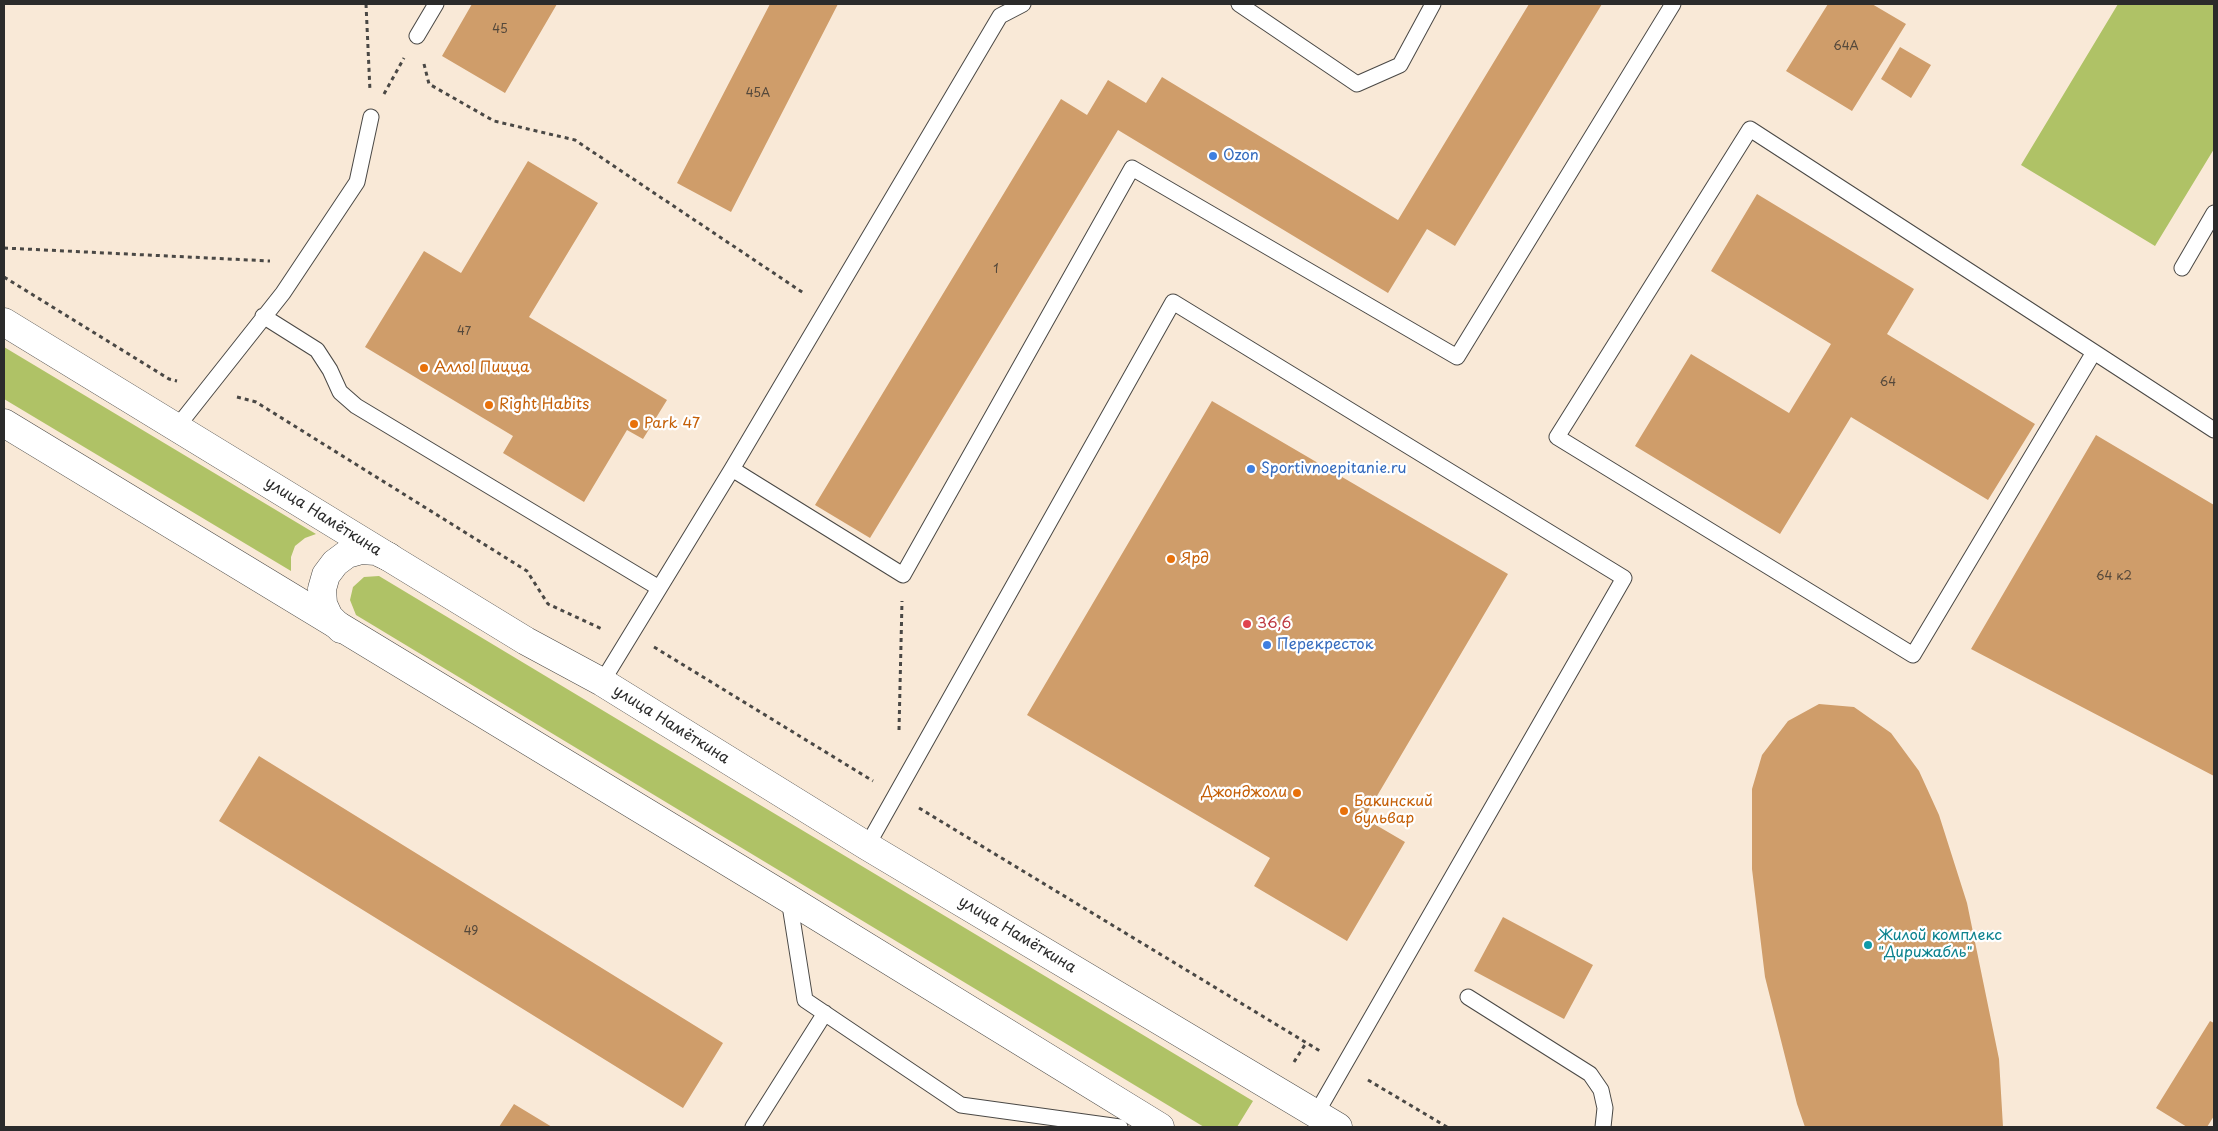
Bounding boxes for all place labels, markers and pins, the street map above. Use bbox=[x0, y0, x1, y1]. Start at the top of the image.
place label: Ozon bbox=[1223, 147, 1259, 165]
marker: Ozon bbox=[1207, 150, 1219, 162]
place label: Алло! Пицца bbox=[434, 359, 529, 377]
marker: Алло! Пицца bbox=[418, 362, 430, 374]
place label: Right Habits bbox=[499, 396, 589, 414]
marker: Right Habits bbox=[483, 399, 495, 411]
place label: Park 47 bbox=[644, 415, 700, 433]
marker: Park 47 bbox=[628, 418, 640, 430]
place label: Sportivnoepitanie.ru bbox=[1261, 460, 1406, 478]
marker: Sportivnoepitanie.ru bbox=[1245, 463, 1257, 475]
place label: Ярд bbox=[1181, 550, 1209, 568]
marker: Ярд bbox=[1165, 553, 1177, 565]
place label: 36,6 bbox=[1257, 615, 1291, 633]
marker: 36,6 bbox=[1241, 618, 1253, 630]
place label: Перекресток bbox=[1277, 636, 1374, 654]
marker: Перекресток bbox=[1261, 639, 1273, 651]
place label: Джонджоли bbox=[1201, 784, 1287, 802]
marker: Джонджоли bbox=[1291, 787, 1303, 799]
place label: Бакинский бульвар bbox=[1354, 793, 1433, 828]
marker: Бакинский бульвар bbox=[1338, 805, 1350, 817]
place label: Жилой комплекс "Дирижабль" bbox=[1878, 927, 2002, 962]
marker: Жилой комплекс "Дирижабль" bbox=[1862, 939, 1874, 951]

